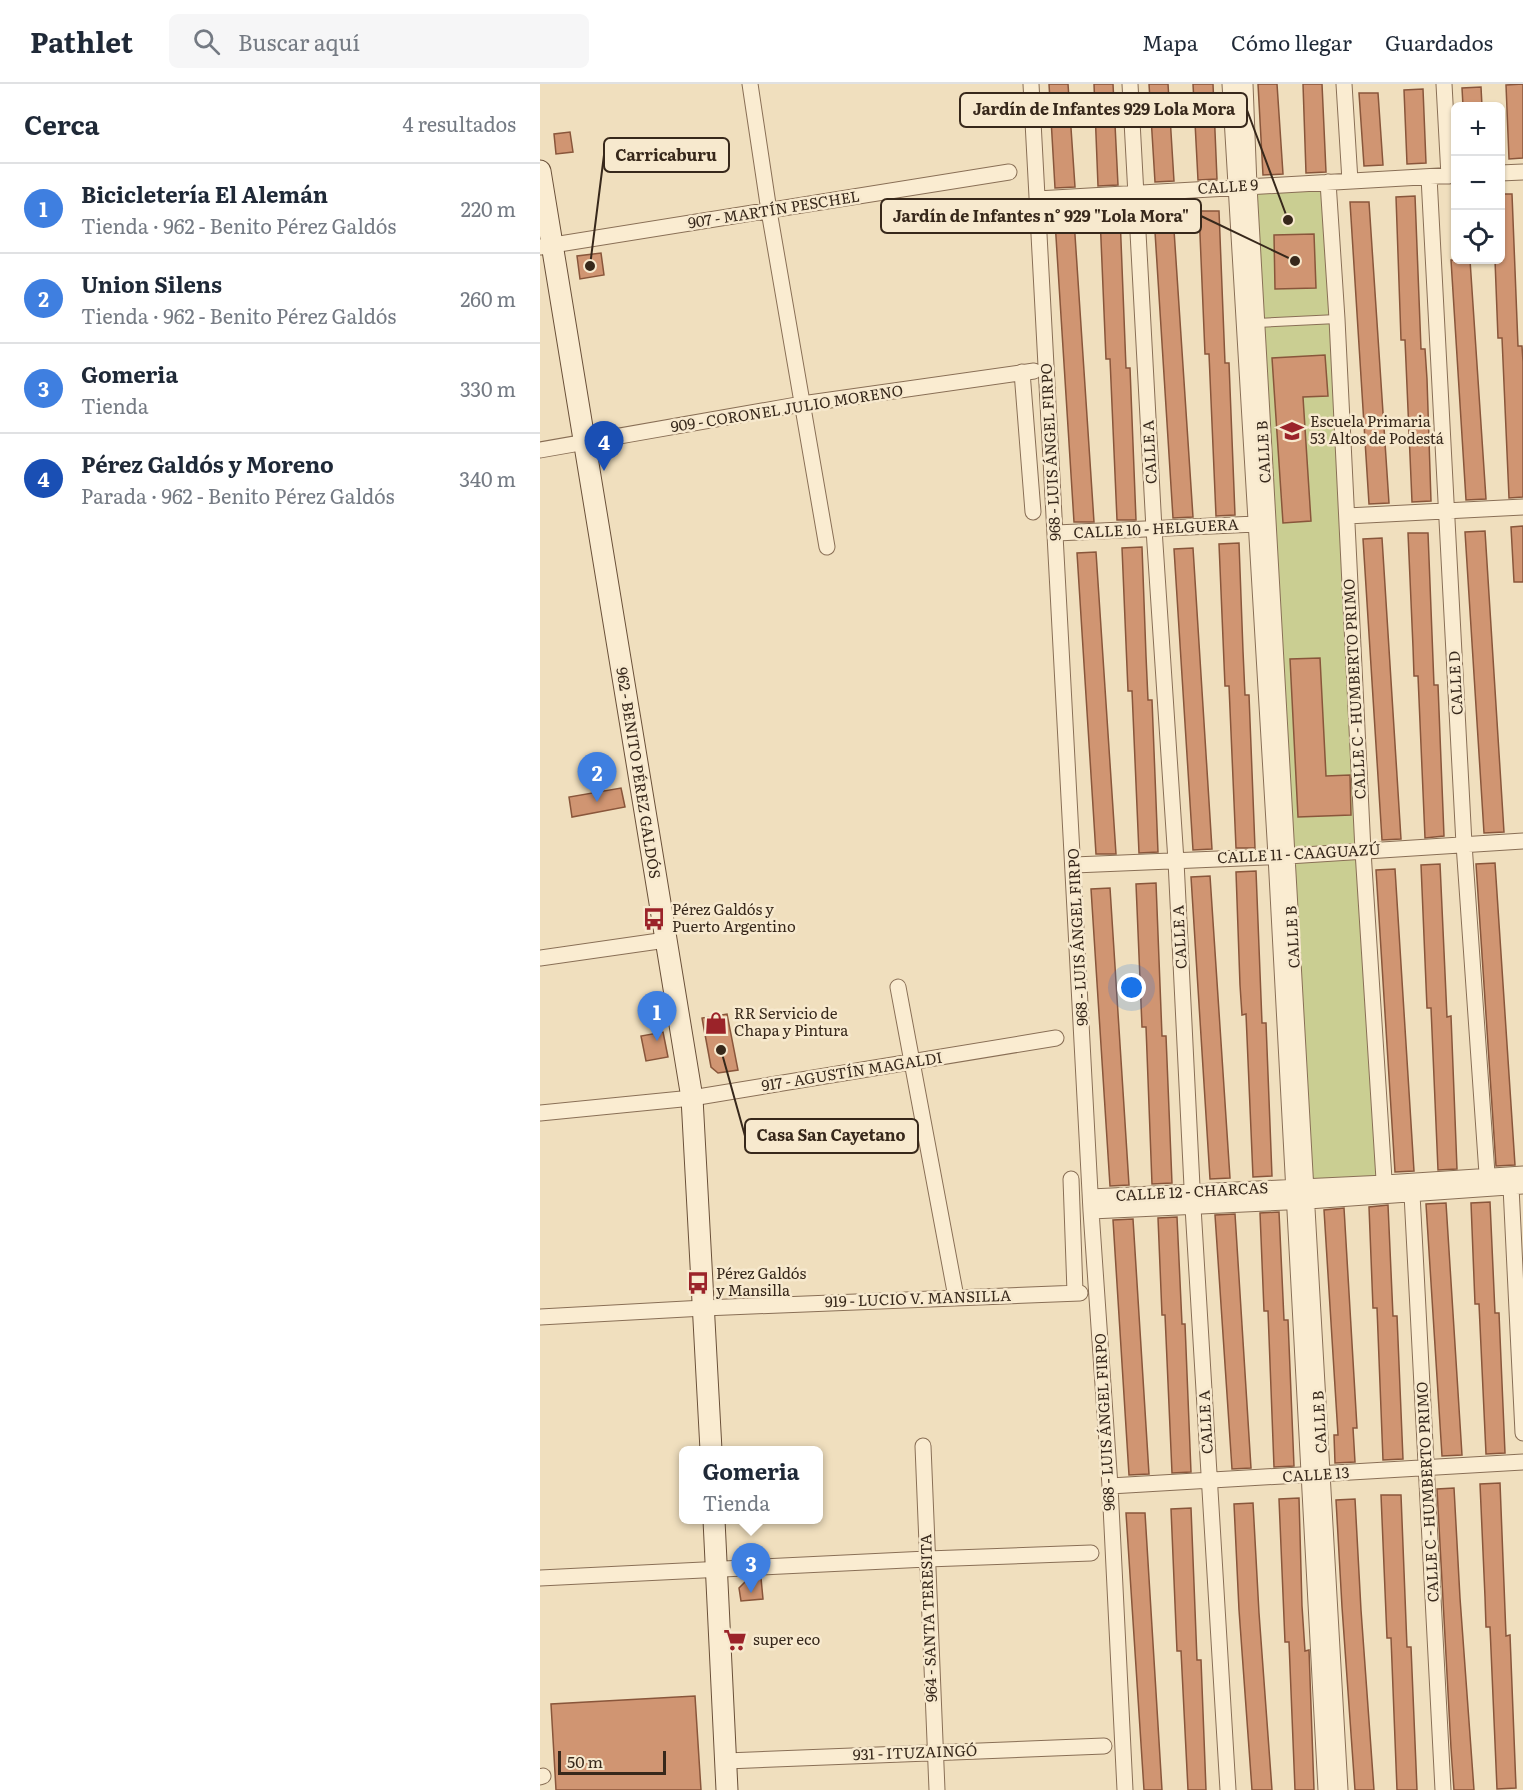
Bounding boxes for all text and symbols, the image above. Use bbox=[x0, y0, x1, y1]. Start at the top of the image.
search box bbox=[169, 14, 589, 68]
text: Pathlet bbox=[30, 20, 133, 62]
icon: search bbox=[190, 25, 223, 58]
text: Buscar aquí bbox=[238, 25, 360, 58]
text: Mapa bbox=[1142, 26, 1198, 57]
text: Cómo llegar bbox=[1231, 26, 1352, 57]
text: Guardados bbox=[1385, 26, 1493, 57]
callout: Jardín de Infantes 929 Lola Mora bbox=[960, 93, 1247, 127]
text: Jardín de Infantes 929 Lola Mora bbox=[973, 96, 1236, 120]
map controls bbox=[1451, 102, 1505, 264]
button: + bbox=[1451, 102, 1505, 156]
text: Cerca bbox=[24, 104, 100, 143]
text: 4 resultados bbox=[402, 108, 516, 138]
callout: Carricaburu bbox=[604, 138, 729, 172]
text: Carricaburu bbox=[615, 142, 717, 166]
button: − bbox=[1451, 156, 1505, 210]
street label: CALLE 9 bbox=[1197, 172, 1259, 199]
text: Bicicletería El Alemán bbox=[81, 177, 328, 210]
street label: 907 - MARTÍN PESCHEL bbox=[686, 184, 861, 233]
text: 1 bbox=[39, 193, 48, 223]
text: 220 m bbox=[461, 193, 516, 223]
callout: Jardín de Infantes n° 929 "Lola Mora" bbox=[881, 199, 1201, 233]
text: Jardín de Infantes n° 929 "Lola Mora" bbox=[893, 203, 1189, 227]
text: Tienda · 962 - Benito Pérez Galdós bbox=[81, 210, 396, 240]
button: locate bbox=[1451, 210, 1505, 264]
text: Union Silens bbox=[81, 267, 222, 300]
text: 2 bbox=[38, 283, 49, 313]
text: 260 m bbox=[460, 283, 516, 313]
text: Tienda · 962 - Benito Pérez Galdós bbox=[81, 300, 396, 330]
text: Gomeria bbox=[81, 357, 178, 390]
street label: 968 - LUIS ÁNGEL FIRPO bbox=[1033, 363, 1066, 542]
text: 3 bbox=[38, 373, 49, 403]
text: 330 m bbox=[460, 373, 516, 403]
street label: 909 - CORONEL JULIO MORENO bbox=[669, 378, 904, 437]
text: Tienda bbox=[81, 390, 149, 420]
place label: Escuela Primaria 53 Altos de Podestá bbox=[1310, 409, 1445, 449]
school or university icon: Escuela Primaria 53 Altos de Podestá bbox=[1279, 418, 1305, 444]
street label: CALLE A bbox=[1135, 420, 1162, 485]
street label: CALLE B bbox=[1249, 420, 1276, 484]
pin: 4 bbox=[584, 422, 624, 471]
text: Pérez Galdós y Moreno bbox=[81, 447, 334, 480]
text: 4 bbox=[37, 463, 50, 493]
text: 340 m bbox=[459, 463, 516, 493]
text: Parada · 962 - Benito Pérez Galdós bbox=[81, 480, 395, 510]
street label: CALLE 10 - HELGUERA bbox=[1073, 512, 1239, 543]
street label: CALLE C - HUMBERTO PRIMO bbox=[1336, 578, 1371, 800]
street label: CALLE D bbox=[1441, 650, 1468, 716]
street label: 962 - BENITO PÉREZ GALDÓS bbox=[611, 665, 668, 880]
pin: 2 bbox=[578, 752, 616, 802]
street label: CALLE 11 - CAAGUAZÚ bbox=[1217, 837, 1381, 868]
street label: 968 - LUIS ÁNGEL FIRPO bbox=[1060, 848, 1093, 1027]
place label: Pérez Galdós y Puerto Argentino bbox=[672, 897, 796, 937]
street label: CALLE A bbox=[1165, 905, 1192, 970]
street label: CALLE B bbox=[1278, 905, 1305, 969]
bus stop icon: Pérez Galdós y Puerto Argentino bbox=[641, 906, 667, 932]
your location bbox=[1117, 973, 1146, 1002]
pin: 1 bbox=[638, 992, 676, 1041]
place label: RR Servicio de Chapa y Pintura bbox=[734, 1001, 849, 1041]
shop icon: RR Servicio de Chapa y Pintura bbox=[703, 1010, 729, 1036]
street label: 917 - AGUSTÍN MAGALDI bbox=[760, 1045, 944, 1096]
callout: Casa San Cayetano bbox=[745, 1119, 918, 1153]
text: Casa San Cayetano bbox=[757, 1122, 905, 1146]
street label: CALLE 12 - CHARCAS bbox=[1115, 1175, 1269, 1206]
place label: Pérez Galdós y Mansilla bbox=[716, 1261, 806, 1301]
bus stop icon: Pérez Galdós y Mansilla bbox=[685, 1270, 711, 1296]
street label: 919 - LUCIO V. MANSILLA bbox=[824, 1283, 1012, 1312]
street label: 968 - LUIS ÁNGEL FIRPO bbox=[1087, 1333, 1120, 1512]
street label: CALLE C - HUMBERTO PRIMO bbox=[1409, 1381, 1444, 1603]
street label: CALLE A bbox=[1191, 1390, 1218, 1455]
street label: CALLE B bbox=[1305, 1390, 1332, 1454]
popup bbox=[679, 1446, 823, 1524]
text: Gomeria bbox=[702, 1454, 800, 1487]
street label: CALLE 13 bbox=[1282, 1460, 1350, 1487]
text: Tienda bbox=[702, 1487, 770, 1517]
street label: 964 - SANTA TERESITA bbox=[913, 1534, 942, 1702]
pin: 3 bbox=[732, 1544, 770, 1593]
supermarket icon: super eco bbox=[722, 1627, 748, 1653]
place label: super eco bbox=[753, 1627, 820, 1650]
street label: 931 - ITUZAINGÓ bbox=[852, 1738, 978, 1765]
scale bar bbox=[558, 1748, 666, 1776]
text: 50 m bbox=[567, 1749, 603, 1773]

